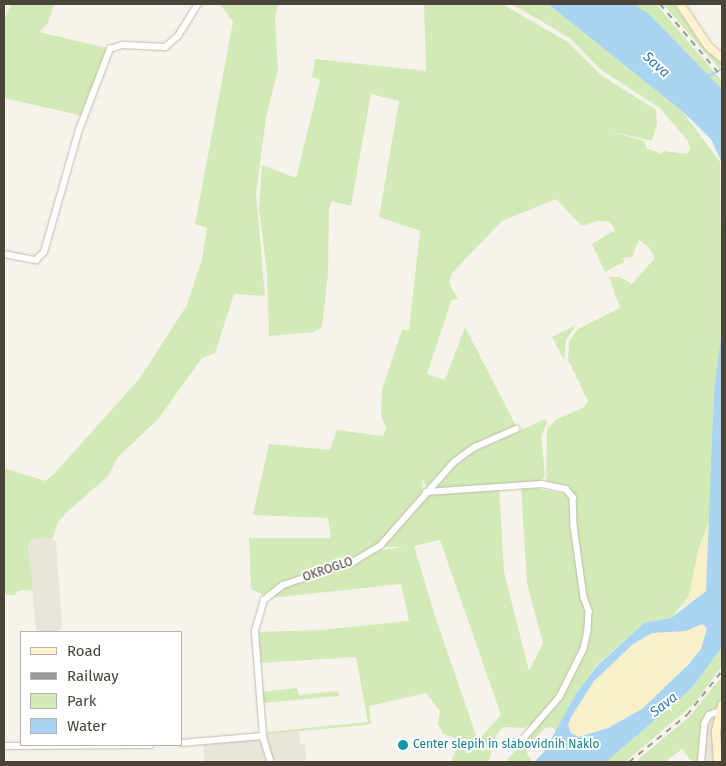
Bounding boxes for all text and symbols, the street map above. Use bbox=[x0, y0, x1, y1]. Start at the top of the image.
water label: Sava bbox=[639, 49, 673, 81]
street label: OKROGLO bbox=[301, 555, 355, 585]
legend bbox=[20, 631, 182, 746]
text: Road bbox=[67, 642, 102, 660]
text: Railway bbox=[67, 667, 119, 685]
water label: Sava bbox=[647, 689, 681, 721]
text: Park bbox=[67, 692, 97, 710]
text: Water bbox=[67, 717, 106, 735]
place label: Center slepih in slabovidnih Naklo bbox=[413, 738, 600, 752]
marker: Center slepih in slabovidnih Naklo bbox=[397, 739, 409, 751]

